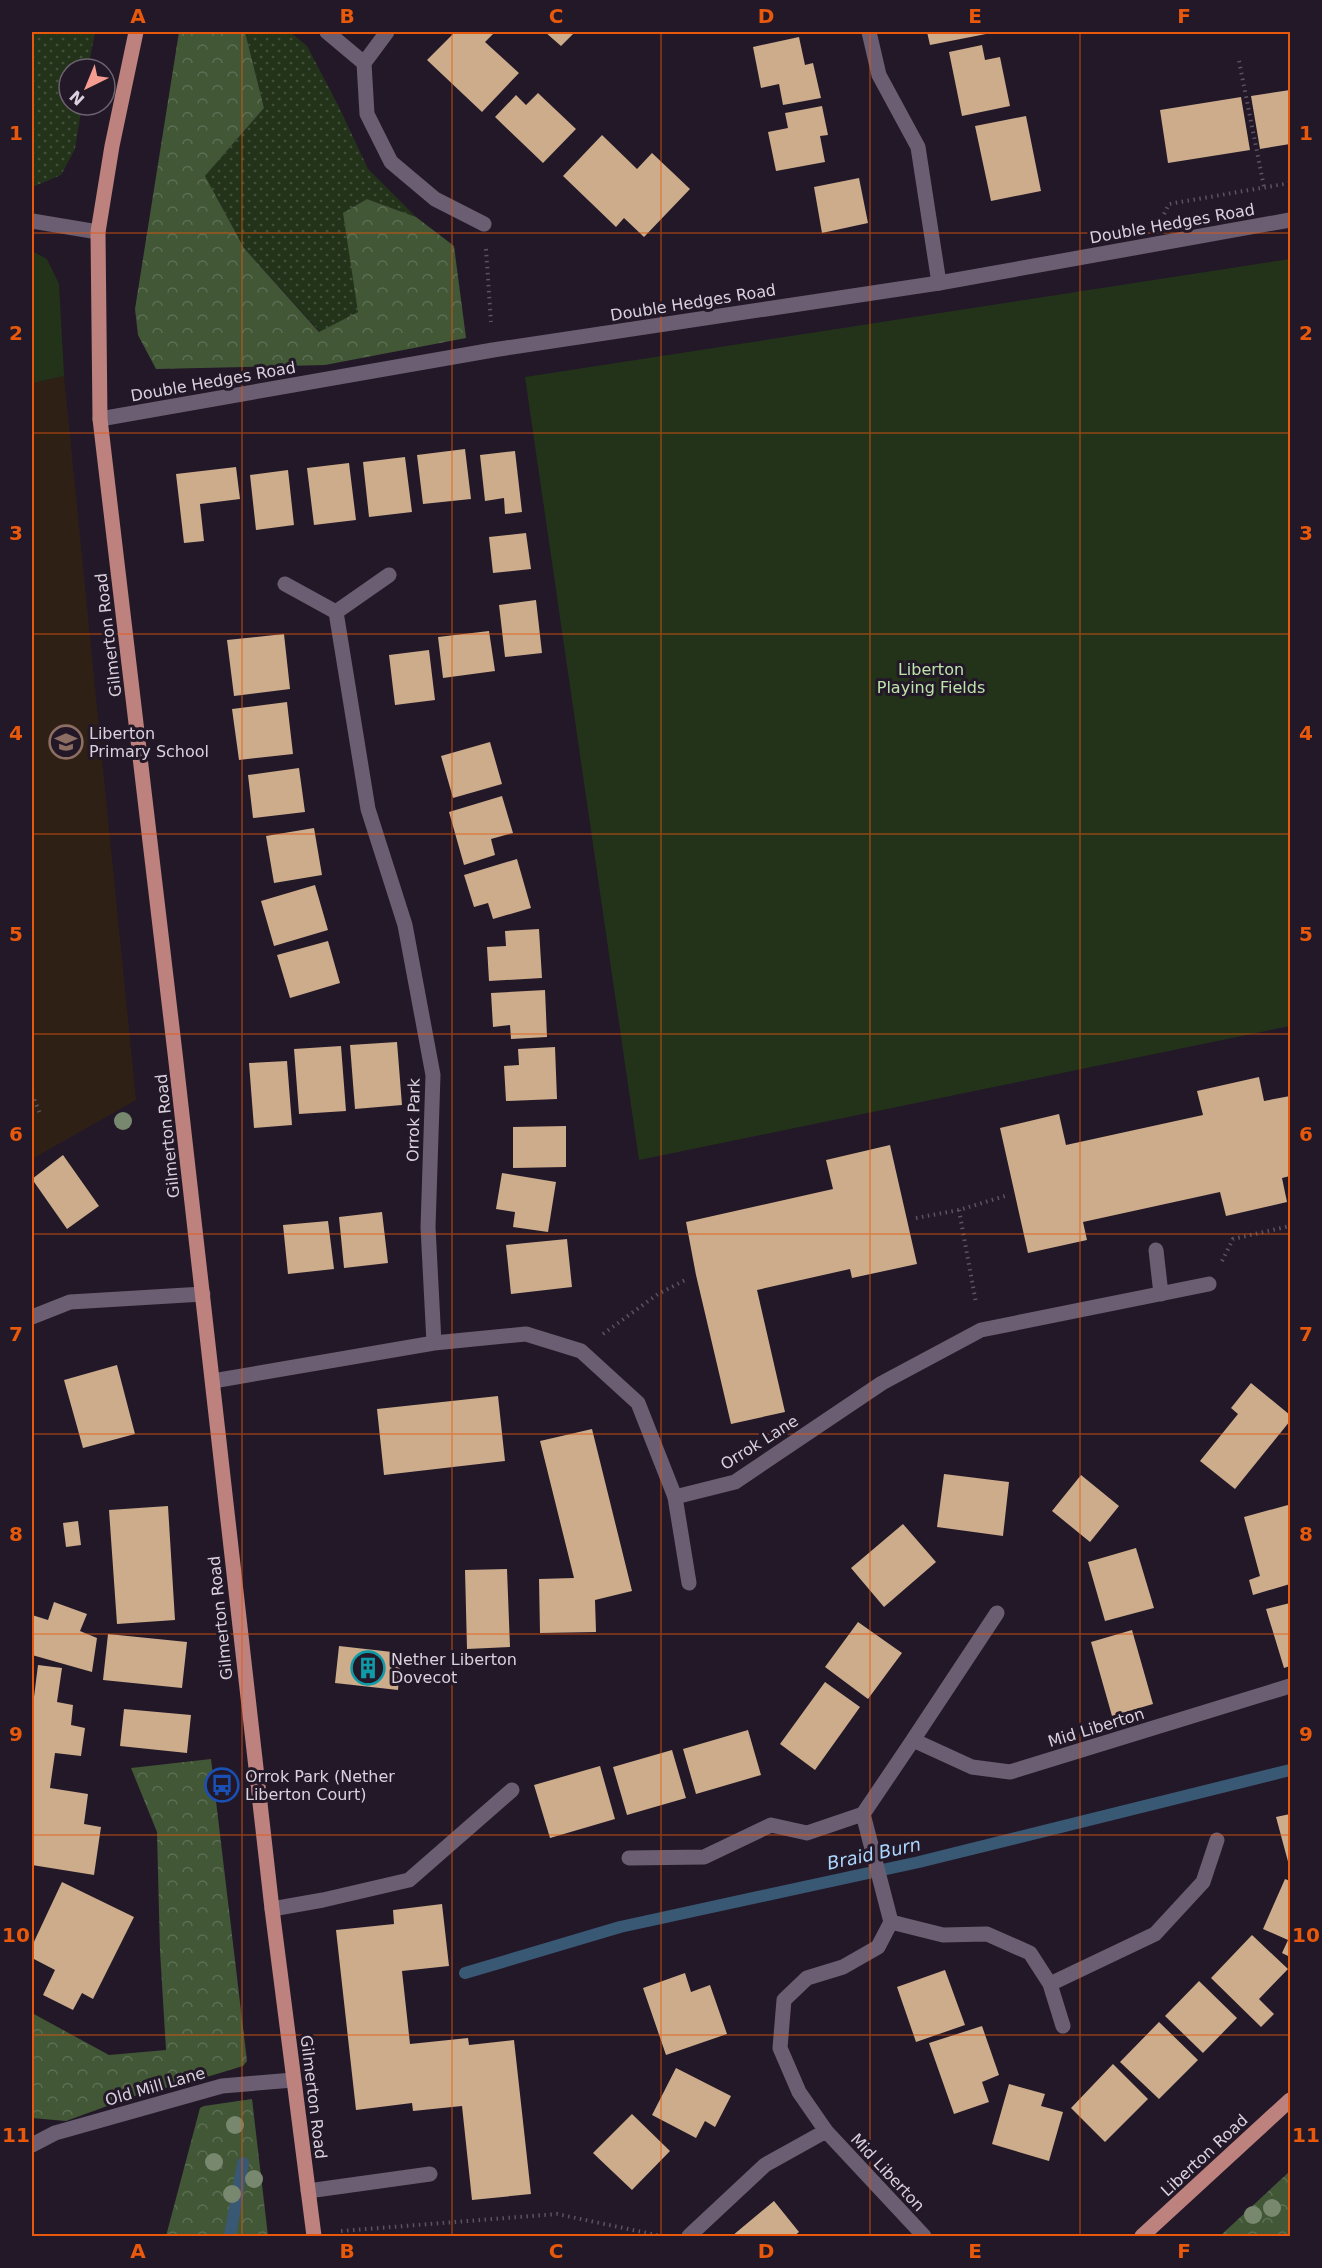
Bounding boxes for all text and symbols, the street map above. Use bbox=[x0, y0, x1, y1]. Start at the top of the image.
text: A bbox=[130, 4, 146, 28]
text: B bbox=[339, 4, 355, 28]
text: C bbox=[549, 4, 563, 28]
text: D bbox=[758, 4, 774, 28]
text: E bbox=[968, 4, 982, 28]
text: F bbox=[1177, 4, 1191, 28]
north arrow bbox=[57, 57, 117, 117]
text: N bbox=[66, 86, 88, 109]
text: 1 bbox=[9, 121, 23, 145]
text: 1 bbox=[1299, 121, 1313, 145]
street label: Double Hedges Road bbox=[1088, 200, 1256, 247]
street label: Double Hedges Road bbox=[609, 280, 777, 325]
text: 2 bbox=[9, 321, 23, 345]
text: 2 bbox=[1299, 321, 1313, 345]
street label: Double Hedges Road bbox=[129, 358, 297, 405]
text: 3 bbox=[9, 521, 23, 545]
text: 3 bbox=[1299, 521, 1313, 545]
street label: Gilmerton Road bbox=[91, 572, 126, 698]
park label: Liberton Playing Fields bbox=[877, 660, 985, 697]
text: 4 bbox=[9, 721, 23, 745]
text: 4 bbox=[1299, 721, 1313, 745]
school or university icon: Liberton Primary School bbox=[48, 724, 84, 760]
place label: Liberton Primary School bbox=[89, 724, 209, 761]
text: 5 bbox=[9, 922, 23, 946]
text: 5 bbox=[1299, 922, 1313, 946]
street label: Gilmerton Road bbox=[152, 1073, 183, 1199]
street label: Orrok Park bbox=[403, 1077, 424, 1162]
text: 6 bbox=[9, 1122, 23, 1146]
text: 6 bbox=[1299, 1122, 1313, 1146]
text: 7 bbox=[9, 1322, 23, 1346]
text: 7 bbox=[1299, 1322, 1313, 1346]
street label: Orrok Lane bbox=[717, 1411, 802, 1474]
text: 8 bbox=[9, 1522, 23, 1546]
text: 8 bbox=[1299, 1522, 1313, 1546]
street label: Gilmerton Road bbox=[205, 1555, 236, 1681]
building icon: Nether Liberton Dovecot bbox=[350, 1650, 386, 1686]
place label: Nether Liberton Dovecot bbox=[391, 1650, 517, 1687]
street label: Mid Liberton bbox=[1046, 1704, 1147, 1751]
text: 9 bbox=[9, 1722, 23, 1746]
text: 9 bbox=[1299, 1722, 1313, 1746]
bus stop icon: Orrok Park (Nether Liberton Court) bbox=[204, 1767, 240, 1803]
place label: Orrok Park (Nether Liberton Court) bbox=[245, 1767, 395, 1804]
water label: Braid Burn bbox=[825, 1833, 923, 1874]
text: 10 bbox=[2, 1923, 30, 1947]
text: 10 bbox=[1292, 1923, 1320, 1947]
street label: Gilmerton Road bbox=[296, 2034, 331, 2160]
street label: Old Mill Lane bbox=[103, 2063, 207, 2110]
street label: Liberton Road bbox=[1157, 2110, 1252, 2200]
text: 11 bbox=[2, 2123, 30, 2147]
text: 11 bbox=[1292, 2123, 1320, 2147]
street label: Mid Liberton bbox=[847, 2129, 929, 2215]
text: A bbox=[130, 2239, 146, 2263]
text: B bbox=[339, 2239, 355, 2263]
text: C bbox=[549, 2239, 563, 2263]
text: D bbox=[758, 2239, 774, 2263]
text: E bbox=[968, 2239, 982, 2263]
text: F bbox=[1177, 2239, 1191, 2263]

